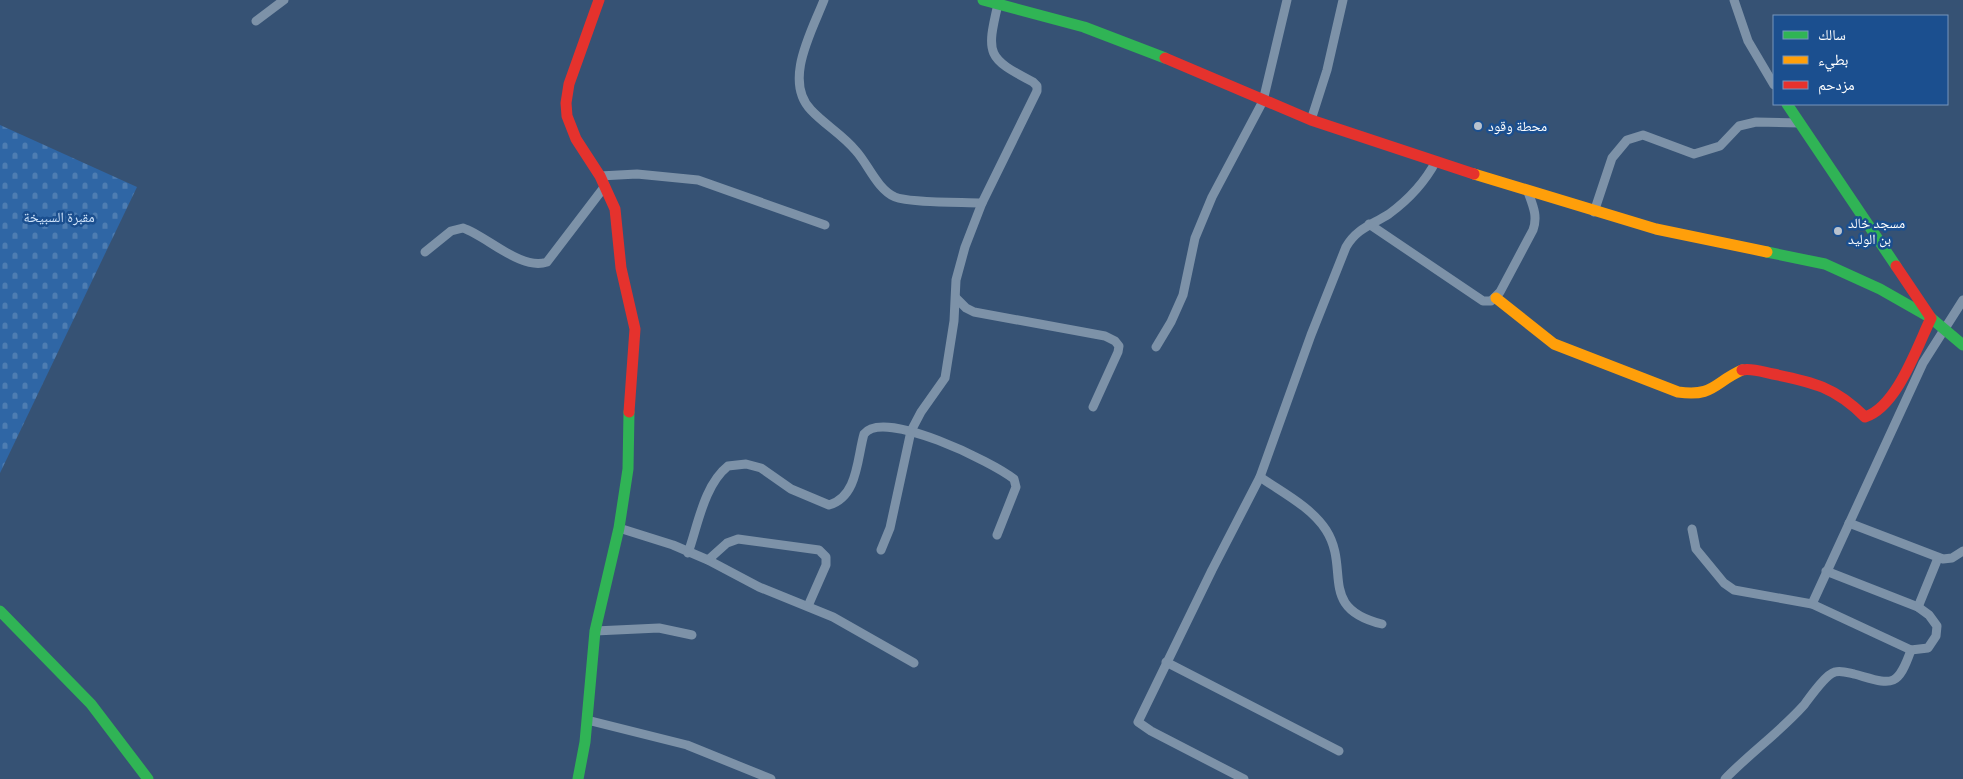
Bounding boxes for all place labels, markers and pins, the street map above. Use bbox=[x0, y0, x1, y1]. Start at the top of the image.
place label: محطة وقود bbox=[1488, 118, 1547, 135]
marker: محطة وقود bbox=[1472, 120, 1484, 132]
place label: مسجد خالد بن الوليد bbox=[1848, 215, 1905, 248]
marker: مسجد خالد بن الوليد bbox=[1832, 225, 1844, 237]

